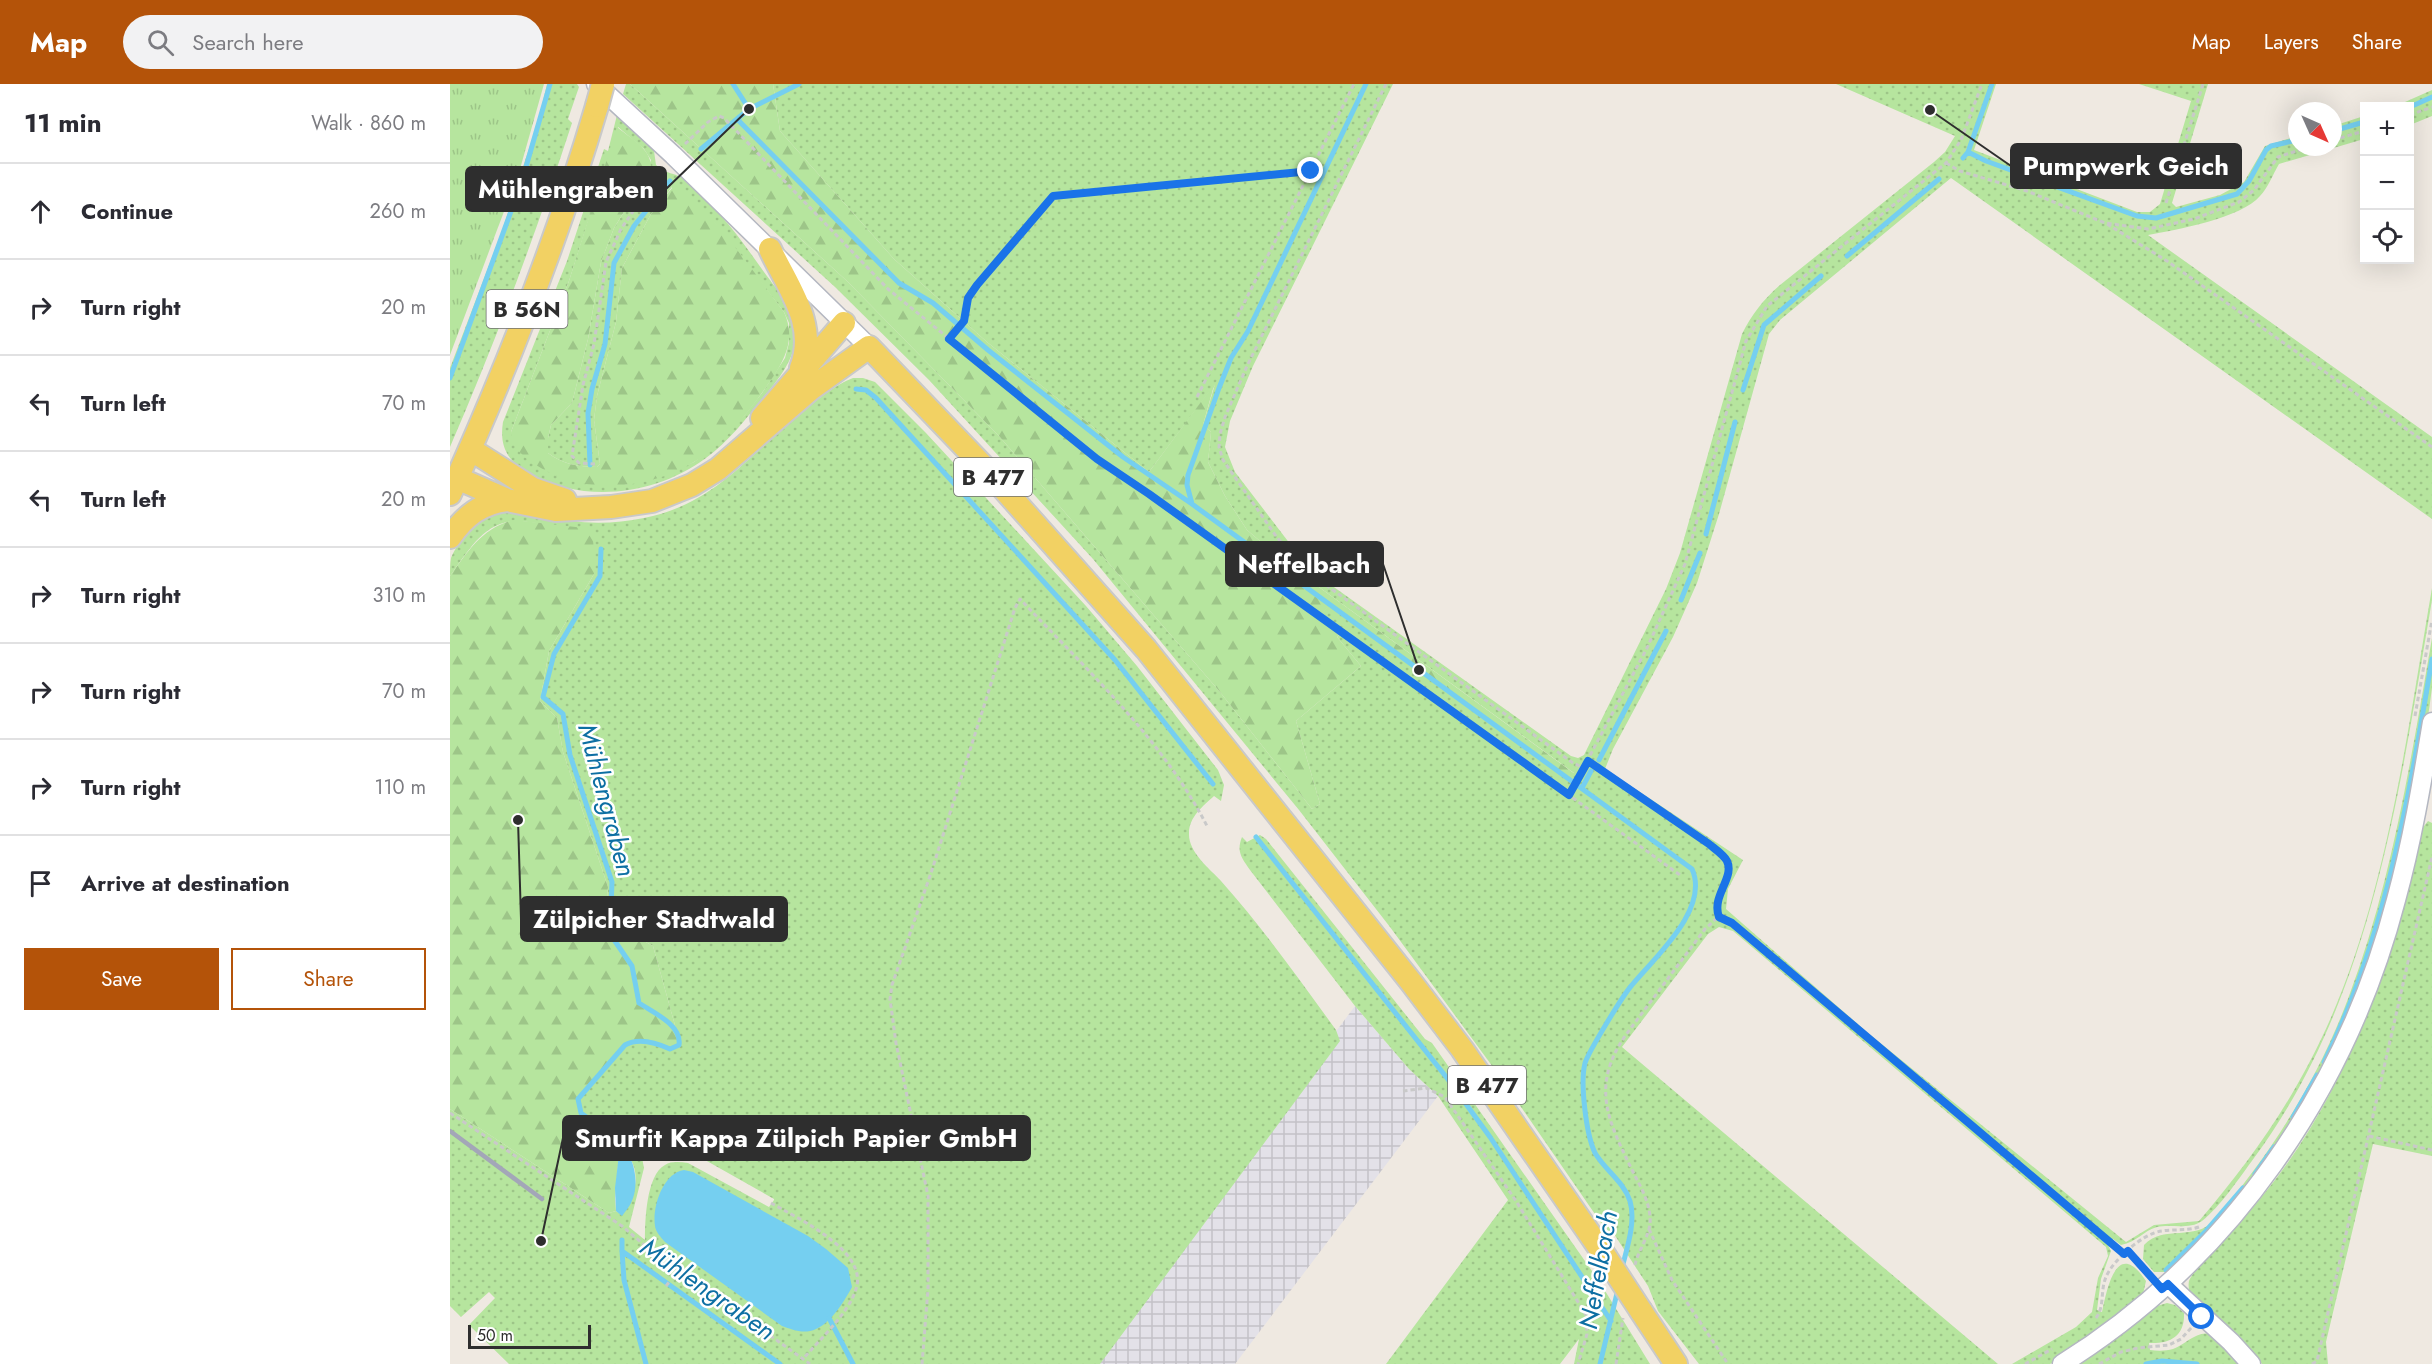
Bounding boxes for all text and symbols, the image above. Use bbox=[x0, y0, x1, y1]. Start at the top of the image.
search box bbox=[123, 15, 543, 69]
text: Map bbox=[30, 22, 87, 63]
icon: search bbox=[144, 26, 177, 59]
text: Search here bbox=[192, 26, 304, 58]
text: Map bbox=[2192, 27, 2231, 57]
text: Layers bbox=[2264, 27, 2319, 57]
text: Share bbox=[2352, 27, 2402, 57]
north arrow bbox=[2288, 102, 2342, 156]
map controls bbox=[2360, 102, 2414, 264]
button: + bbox=[2360, 102, 2414, 156]
text: 11 min bbox=[24, 104, 102, 142]
text: Walk · 860 m bbox=[311, 109, 426, 138]
callout: Pumpwerk Geich bbox=[2011, 144, 2241, 188]
text: Pumpwerk Geich bbox=[2023, 147, 2229, 185]
button: − bbox=[2360, 156, 2414, 210]
route end bbox=[1297, 157, 1323, 183]
callout: Mühlengraben bbox=[466, 167, 666, 211]
text: Mühlengraben bbox=[478, 170, 654, 208]
icon: ahead bbox=[24, 195, 57, 228]
text: Continue bbox=[81, 195, 173, 227]
text: 260 m bbox=[370, 197, 426, 226]
button: locate bbox=[2360, 210, 2414, 264]
road number: B 56N bbox=[486, 290, 568, 328]
icon: right bbox=[24, 291, 57, 324]
text: Turn right bbox=[81, 291, 181, 323]
text: 20 m bbox=[381, 293, 426, 322]
icon: left bbox=[24, 387, 57, 420]
text: Turn left bbox=[81, 387, 166, 419]
text: 70 m bbox=[382, 389, 426, 418]
road number: B 477 bbox=[954, 458, 1032, 496]
icon: left bbox=[24, 483, 57, 516]
text: Turn left bbox=[81, 483, 166, 515]
text: 20 m bbox=[381, 485, 426, 514]
callout: Neffelbach bbox=[1226, 542, 1383, 586]
text: Neffelbach bbox=[1237, 545, 1371, 583]
icon: right bbox=[24, 579, 57, 612]
text: Turn right bbox=[81, 579, 181, 611]
text: 310 m bbox=[372, 581, 426, 610]
icon: right bbox=[24, 675, 57, 708]
text: Turn right bbox=[81, 675, 181, 707]
text: 70 m bbox=[382, 677, 426, 706]
water label: Mühlengraben bbox=[568, 719, 646, 881]
icon: right bbox=[24, 771, 57, 804]
text: Turn right bbox=[81, 771, 181, 803]
text: 110 m bbox=[374, 773, 426, 802]
icon: arrive bbox=[24, 867, 57, 900]
text: Arrive at destination bbox=[81, 867, 290, 899]
callout: Zülpicher Stadtwald bbox=[521, 897, 787, 941]
text: Zülpicher Stadtwald bbox=[533, 900, 775, 938]
button: Save bbox=[24, 948, 219, 1010]
button: Share bbox=[231, 948, 426, 1010]
road number: B 477 bbox=[1448, 1066, 1526, 1104]
callout: Smurfit Kappa Zülpich Papier GmbH bbox=[563, 1116, 1030, 1160]
text: Smurfit Kappa Zülpich Papier GmbH bbox=[574, 1119, 1018, 1157]
water label: Neffelbach bbox=[1569, 1208, 1627, 1332]
water label: Mühlengraben bbox=[633, 1228, 783, 1350]
route start bbox=[2188, 1303, 2214, 1329]
scale bar bbox=[468, 1322, 591, 1350]
text: 50 m bbox=[477, 1324, 513, 1347]

